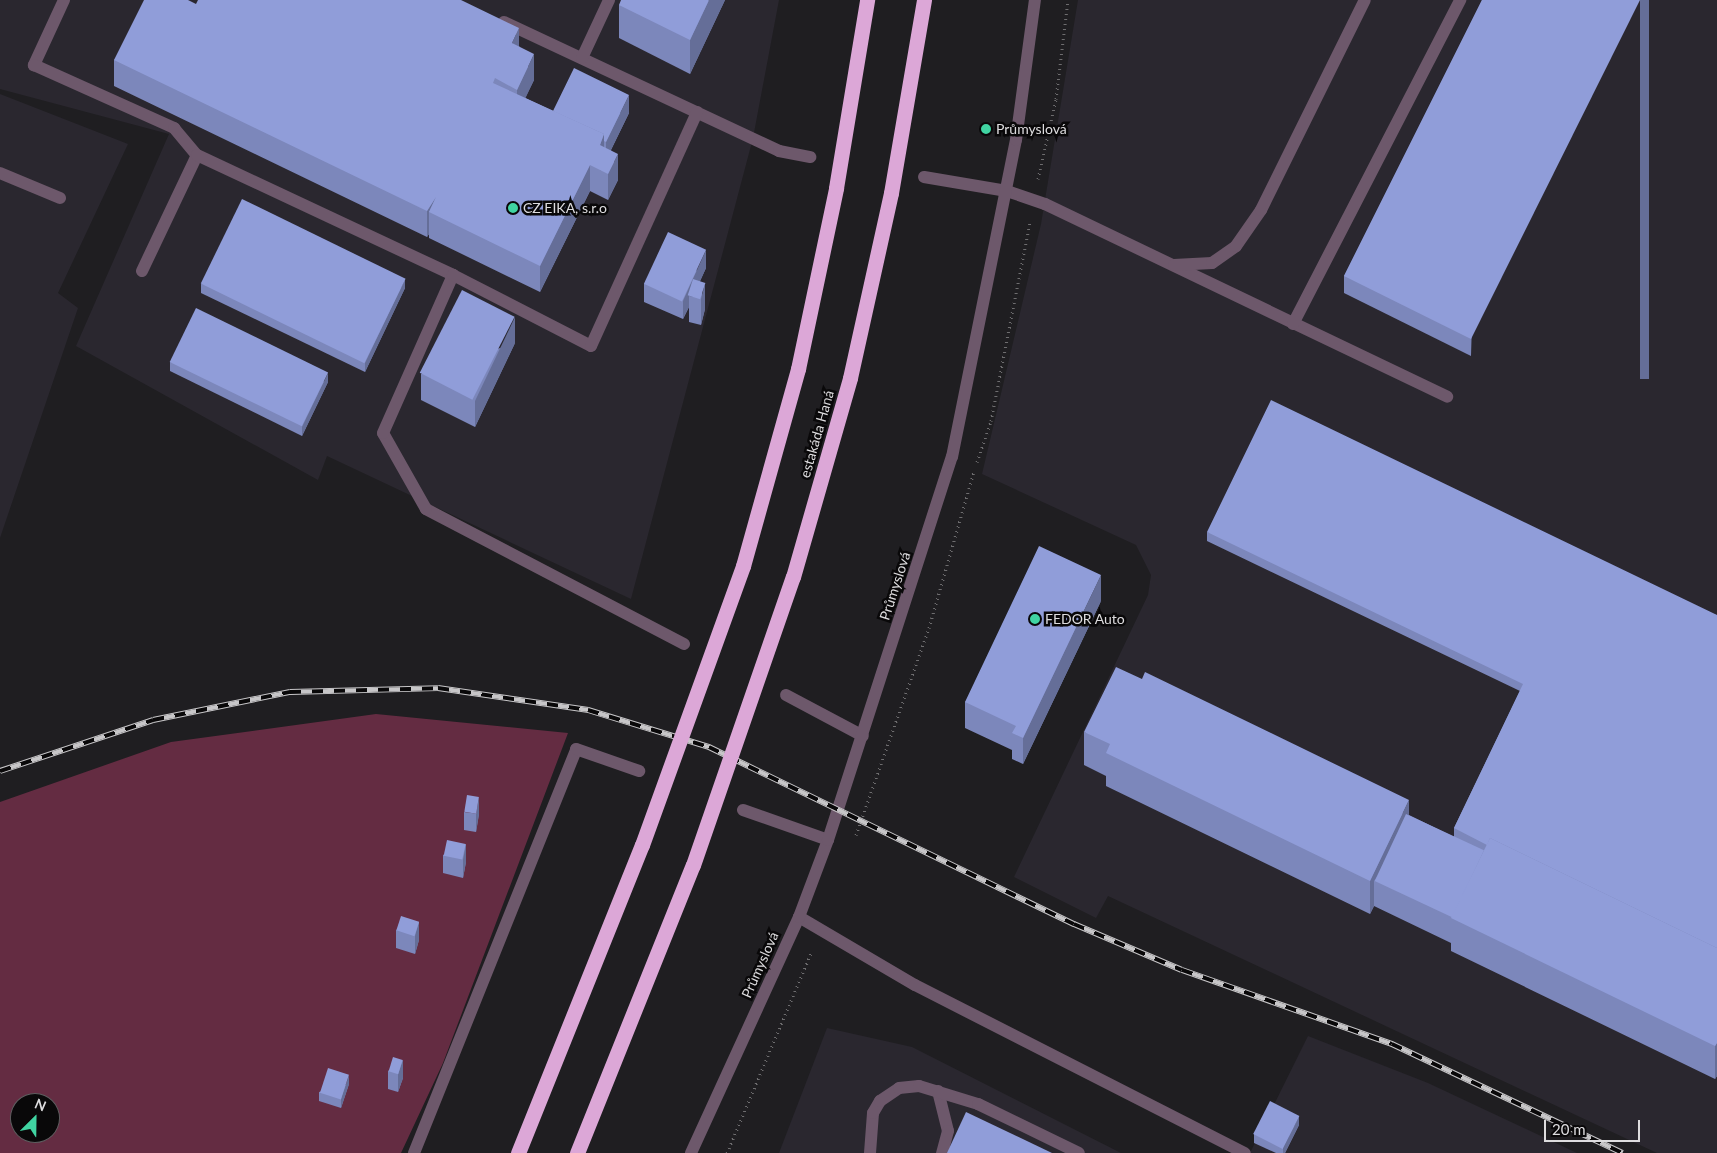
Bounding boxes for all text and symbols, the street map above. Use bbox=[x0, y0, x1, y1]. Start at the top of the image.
place label: Průmyslová bbox=[996, 121, 1067, 137]
marker: Průmyslová bbox=[980, 123, 992, 135]
place label: CZ EIKA, s.r.o bbox=[523, 200, 607, 216]
marker: CZ EIKA, s.r.o bbox=[507, 202, 519, 214]
street label: estakáda Haná bbox=[797, 388, 837, 480]
street label: Průmyslová bbox=[876, 550, 914, 622]
place label: FEDOR Auto bbox=[1045, 611, 1125, 627]
marker: FEDOR Auto bbox=[1029, 613, 1041, 625]
street label: Průmyslová bbox=[738, 929, 782, 1001]
north arrow bbox=[10, 1093, 60, 1143]
text: N bbox=[32, 1095, 49, 1115]
scale bar bbox=[1547, 1110, 1643, 1142]
text: 20 m bbox=[1552, 1120, 1586, 1138]

